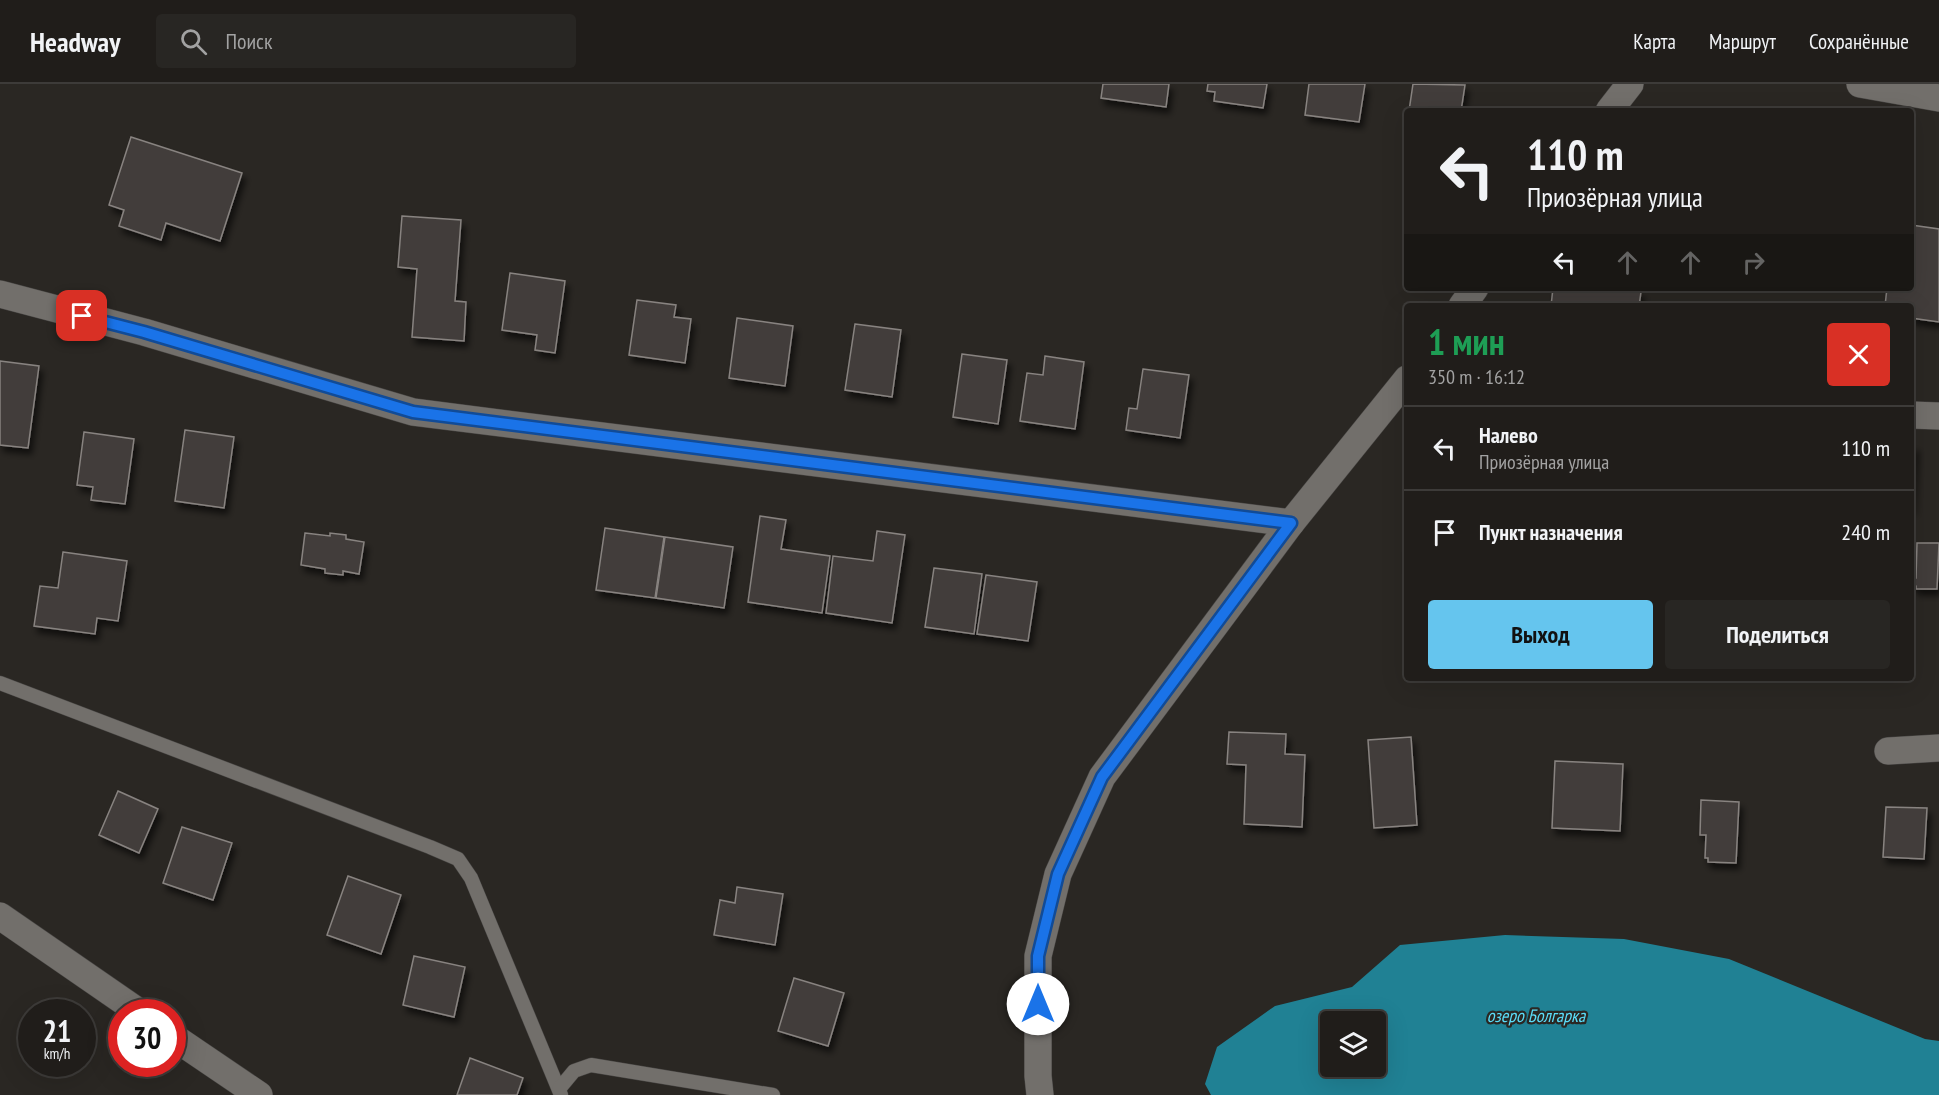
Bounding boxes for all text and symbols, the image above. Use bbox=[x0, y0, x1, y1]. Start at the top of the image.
search box bbox=[156, 14, 576, 68]
text: Headway bbox=[30, 23, 120, 60]
icon: search bbox=[177, 25, 210, 58]
text: Поиск bbox=[225, 27, 272, 55]
text: Карта bbox=[1633, 28, 1676, 55]
text: Маршрут bbox=[1709, 28, 1776, 55]
text: Сохранённые bbox=[1809, 28, 1909, 55]
text: 110 m bbox=[1527, 127, 1624, 182]
icon: left bbox=[1428, 132, 1506, 210]
text: Приозёрная улица bbox=[1527, 180, 1703, 214]
icon: left bbox=[1548, 246, 1581, 279]
icon: ahead bbox=[1611, 246, 1644, 279]
icon: ahead bbox=[1674, 246, 1707, 279]
icon: right bbox=[1737, 246, 1770, 279]
pin bbox=[56, 290, 107, 341]
icon: arrive bbox=[65, 299, 98, 332]
text: 1 мин bbox=[1428, 318, 1505, 365]
button: close bbox=[1827, 323, 1890, 386]
text: 350 m · 16:12 bbox=[1428, 364, 1525, 390]
text: Налево bbox=[1479, 421, 1538, 449]
icon: left bbox=[1428, 432, 1461, 465]
text: 110 m bbox=[1841, 434, 1890, 462]
text: Приозёрная улица bbox=[1479, 449, 1609, 475]
icon: arrive bbox=[1428, 516, 1461, 549]
text: Пункт назначения bbox=[1479, 518, 1623, 546]
text: 240 m bbox=[1841, 518, 1890, 546]
button: Выход bbox=[1428, 600, 1653, 669]
button: Поделиться bbox=[1665, 600, 1890, 669]
position arrow bbox=[1006, 972, 1070, 1036]
speed limit sign: 30 bbox=[108, 999, 186, 1077]
water label: озеро Болгарка bbox=[1487, 1004, 1586, 1027]
text: 21 bbox=[43, 1011, 71, 1050]
map controls bbox=[1320, 1011, 1386, 1077]
button: layers bbox=[1320, 1011, 1386, 1077]
text: km/h bbox=[44, 1044, 70, 1063]

